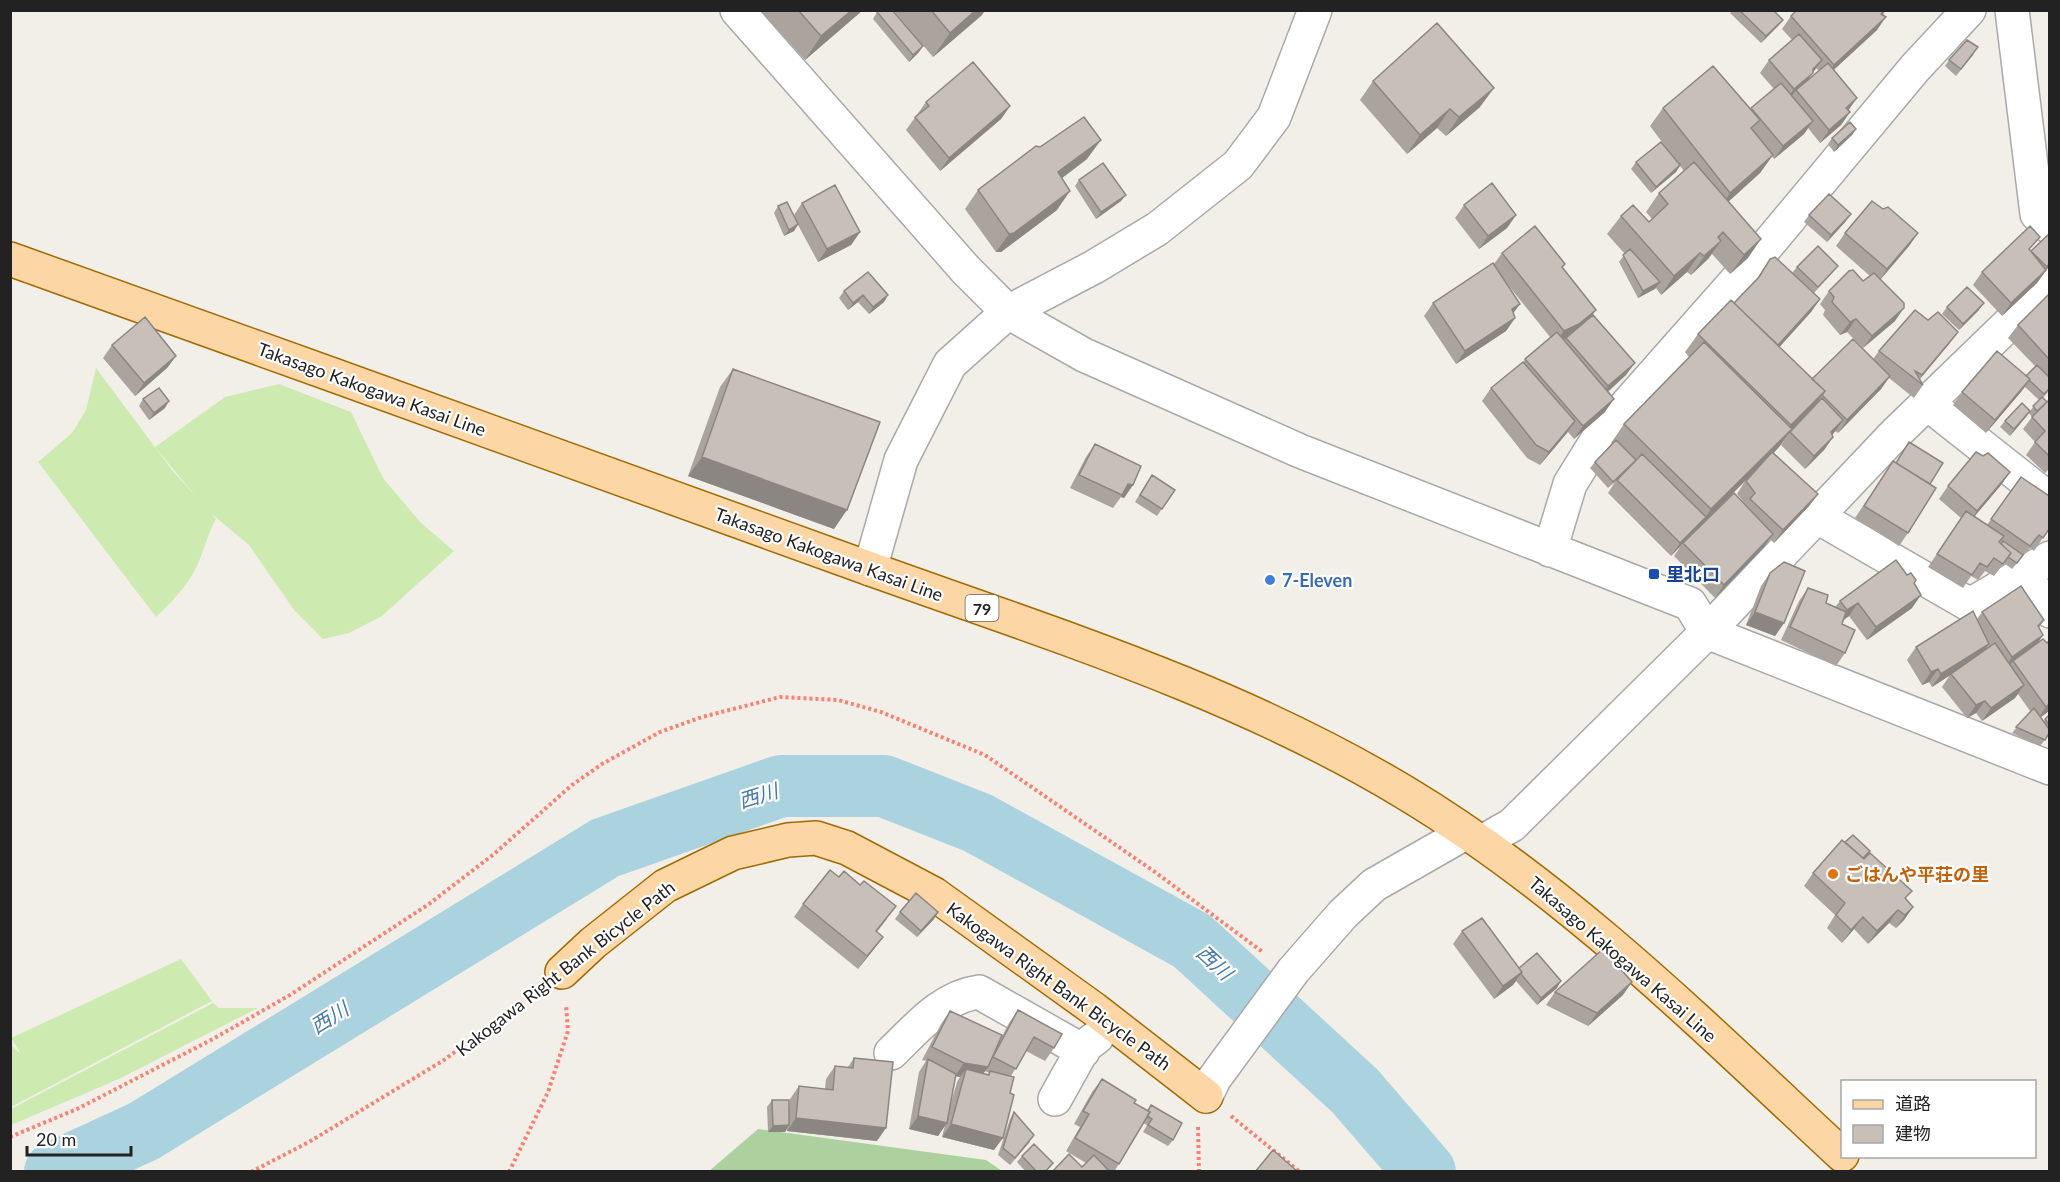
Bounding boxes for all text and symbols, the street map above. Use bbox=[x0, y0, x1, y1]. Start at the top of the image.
street label: Takasago Kakogawa Kasai Line bbox=[255, 337, 489, 441]
street label: Takasago Kakogawa Kasai Line bbox=[712, 502, 946, 606]
place label: 里北口 bbox=[1666, 563, 1720, 585]
marker: 里北口 bbox=[1647, 567, 1661, 581]
place label: 7-Eleven bbox=[1282, 569, 1352, 591]
marker: 7-Eleven bbox=[1263, 573, 1277, 587]
road number: 79 bbox=[966, 595, 998, 621]
water label: 西川 bbox=[735, 777, 783, 812]
place label: ごはんや平荘の里 bbox=[1845, 863, 1989, 885]
marker: ごはんや平荘の里 bbox=[1826, 867, 1840, 881]
street label: Takasago Kakogawa Kasai Line bbox=[1525, 871, 1721, 1047]
street label: Kakogawa Right Bank Bicycle Path bbox=[451, 876, 679, 1060]
street label: Kakogawa Right Bank Bicycle Path bbox=[943, 897, 1175, 1075]
water label: 西川 bbox=[1192, 940, 1239, 986]
water label: 西川 bbox=[306, 995, 354, 1038]
legend bbox=[1841, 1080, 2036, 1158]
text: 道路 bbox=[1895, 1092, 1931, 1114]
scale bar bbox=[27, 1119, 130, 1157]
text: 建物 bbox=[1895, 1122, 1931, 1144]
text: 20 m bbox=[36, 1128, 76, 1150]

